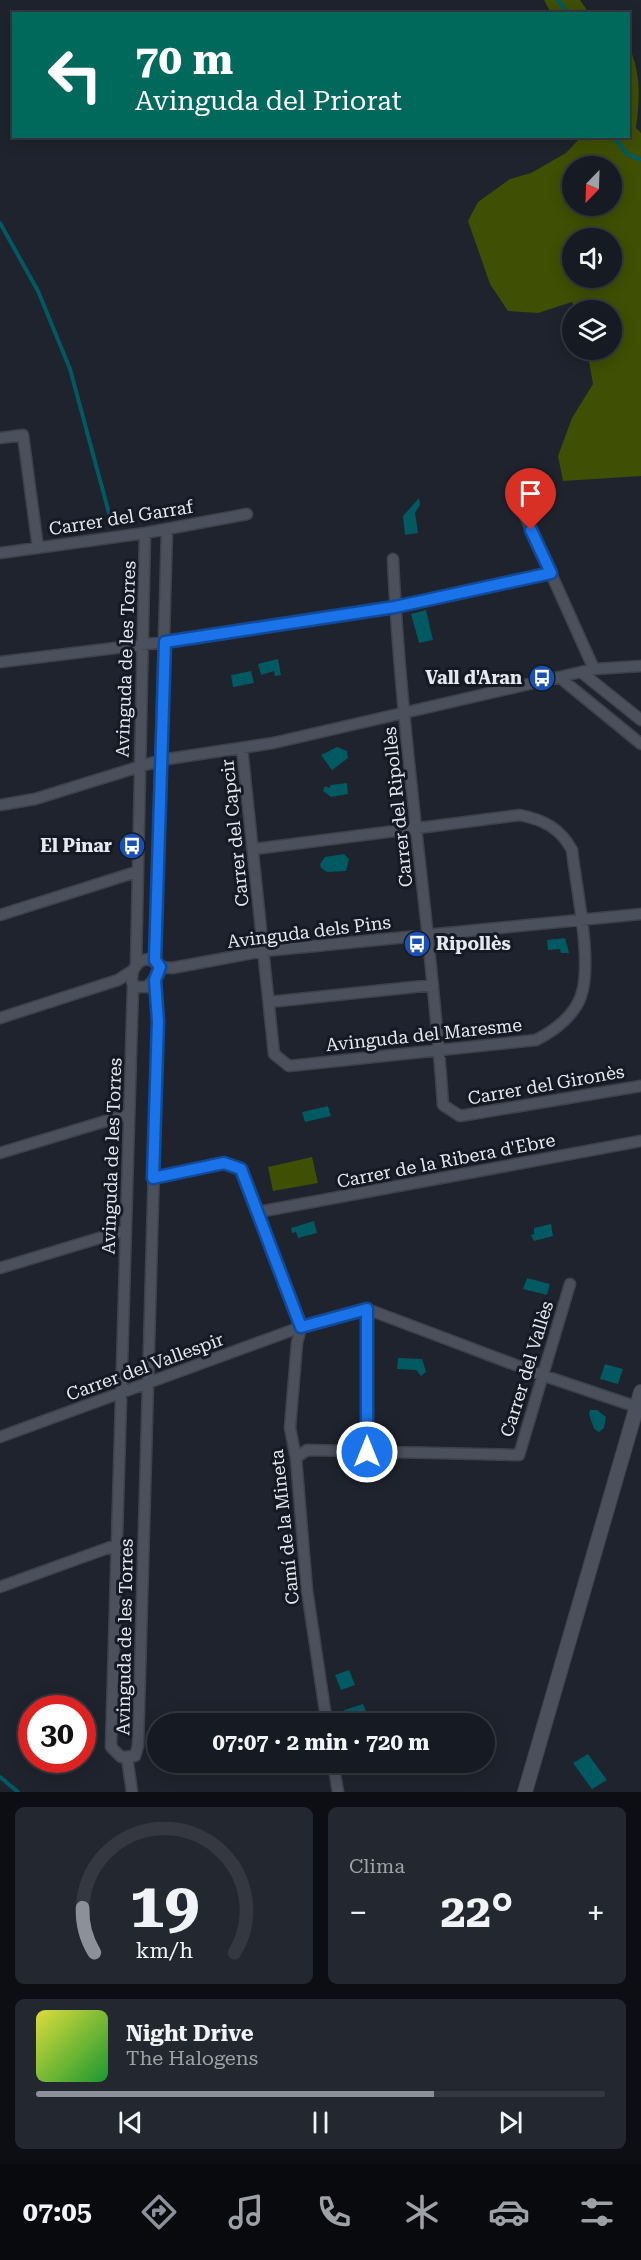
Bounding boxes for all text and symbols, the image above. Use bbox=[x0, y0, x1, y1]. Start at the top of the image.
text: 70 m bbox=[135, 35, 233, 84]
icon: left bbox=[36, 36, 114, 114]
text: Avinguda del Priorat bbox=[135, 85, 402, 117]
north arrow bbox=[562, 156, 622, 216]
map controls bbox=[562, 156, 622, 360]
button: sound bbox=[562, 228, 622, 288]
button: layers bbox=[562, 300, 622, 360]
pin bbox=[505, 468, 556, 530]
icon: arrive bbox=[514, 477, 547, 510]
street label: Carrer del Garraf bbox=[47, 496, 196, 539]
street label: Avinguda de les Torres bbox=[112, 560, 139, 758]
bus stop icon: Vall d'Aran bbox=[527, 663, 557, 693]
place label: Vall d'Aran bbox=[425, 667, 522, 688]
street label: Carrer del Ripollès bbox=[379, 726, 416, 888]
street label: Carrer del Capcir bbox=[216, 758, 253, 908]
bus stop icon: El Pinar bbox=[117, 831, 147, 861]
place label: El Pinar bbox=[40, 835, 112, 856]
street label: Avinguda dels Pins bbox=[226, 911, 392, 952]
bus stop icon: Ripollès bbox=[402, 929, 432, 959]
place label: Ripollès bbox=[436, 933, 511, 954]
street label: Avinguda del Maresme bbox=[325, 1014, 523, 1055]
street label: Avinguda de les Torres bbox=[98, 1057, 125, 1255]
street label: Carrer del Gironès bbox=[466, 1060, 626, 1109]
street label: Carrer de la Ribera d'Ebre bbox=[335, 1129, 557, 1192]
street label: Carrer del Vallès bbox=[496, 1298, 557, 1439]
street label: Carrer del Vallespir bbox=[63, 1328, 226, 1405]
position arrow bbox=[335, 1420, 399, 1484]
street label: Camí de la Mineta bbox=[266, 1448, 303, 1606]
street label: Avinguda de les Torres bbox=[112, 1539, 137, 1735]
speed limit sign: 30 bbox=[18, 1695, 96, 1773]
text: 07:07 · 2 min · 720 m bbox=[212, 1730, 430, 1755]
text: Clima bbox=[349, 1854, 405, 1878]
text: 19 bbox=[129, 1869, 199, 1942]
text: 22° bbox=[441, 1885, 513, 1938]
text: − bbox=[349, 1893, 367, 1932]
text: + bbox=[587, 1893, 605, 1932]
text: km/h bbox=[135, 1938, 193, 1963]
text: Night Drive bbox=[126, 2021, 254, 2046]
text: The Halogens bbox=[126, 2046, 258, 2070]
icon: previous bbox=[114, 2106, 147, 2139]
icon: pause bbox=[304, 2106, 337, 2139]
icon: next bbox=[494, 2106, 527, 2139]
icon: directions bbox=[138, 2191, 180, 2233]
icon: music bbox=[225, 2191, 267, 2233]
icon: phone bbox=[313, 2191, 355, 2233]
icon: climate bbox=[401, 2191, 443, 2233]
icon: car bbox=[488, 2191, 530, 2233]
icon: filters bbox=[576, 2191, 618, 2233]
text: 07:05 bbox=[23, 2196, 92, 2228]

